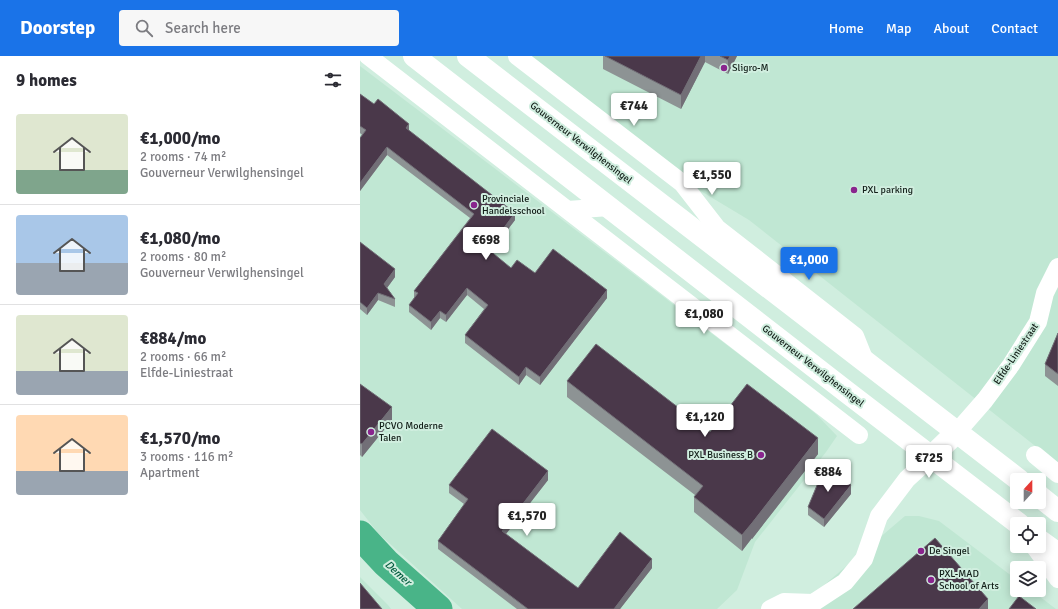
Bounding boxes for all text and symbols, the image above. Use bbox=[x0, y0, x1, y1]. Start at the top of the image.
search box bbox=[119, 10, 399, 46]
text: Doorstep bbox=[20, 16, 95, 40]
icon: search bbox=[133, 17, 155, 39]
text: Search here bbox=[165, 19, 241, 37]
text: Home bbox=[829, 20, 864, 37]
text: Map bbox=[886, 20, 911, 37]
text: About bbox=[933, 20, 969, 37]
text: Contact bbox=[991, 20, 1038, 37]
place label: Sligro-M bbox=[732, 62, 769, 74]
marker: Sligro-M bbox=[719, 63, 729, 73]
icon: filters bbox=[322, 69, 344, 91]
text: 9 homes bbox=[16, 70, 77, 91]
pin: €744 bbox=[610, 93, 658, 127]
text: €744 bbox=[620, 98, 648, 114]
street label: Gouverneur Verwilghensingel bbox=[528, 99, 634, 187]
text: €1,000/mo bbox=[140, 128, 220, 149]
icon: home bbox=[48, 130, 96, 178]
text: 2 rooms · 74 m² bbox=[140, 149, 226, 165]
pin: €1,550 bbox=[679, 162, 745, 196]
text: Gouverneur Verwilghensingel bbox=[140, 165, 304, 181]
text: €1,550 bbox=[693, 167, 731, 183]
place label: PXL parking bbox=[862, 184, 913, 196]
marker: PXL parking bbox=[849, 185, 859, 195]
place label: Provinciale Handelsschool bbox=[482, 193, 545, 217]
marker: Provinciale Handelsschool bbox=[469, 200, 479, 210]
pin: €698 bbox=[462, 227, 510, 261]
text: €1,080/mo bbox=[140, 228, 220, 249]
icon: home bbox=[48, 231, 96, 279]
text: €698 bbox=[472, 232, 500, 248]
pin: €1,000 bbox=[776, 247, 842, 281]
text: 2 rooms · 80 m² bbox=[140, 249, 226, 265]
text: €1,000 bbox=[790, 252, 828, 268]
text: Gouverneur Verwilghensingel bbox=[140, 265, 304, 281]
pin: €1,080 bbox=[671, 301, 737, 335]
text: €1,080 bbox=[685, 306, 723, 322]
street label: Elfde-Liniestraat bbox=[991, 321, 1041, 387]
street label: Gouverneur Verwilghensingel bbox=[760, 322, 866, 410]
text: €884/mo bbox=[140, 328, 206, 349]
icon: home bbox=[48, 331, 96, 379]
text: 2 rooms · 66 m² bbox=[140, 349, 226, 365]
text: Elfde-Liniestraat bbox=[140, 365, 233, 381]
pin: €1,120 bbox=[672, 404, 738, 438]
text: €1,120 bbox=[686, 409, 724, 425]
place label: PCVO Moderne Talen bbox=[379, 420, 443, 444]
marker: PCVO Moderne Talen bbox=[366, 427, 376, 437]
text: €1,570/mo bbox=[140, 428, 220, 449]
icon: home bbox=[48, 431, 96, 479]
pin: €725 bbox=[905, 445, 953, 479]
text: 3 rooms · 116 m² bbox=[140, 449, 233, 465]
place label: PXL Business B bbox=[688, 449, 753, 461]
marker: PXL Business B bbox=[756, 450, 766, 460]
text: €725 bbox=[915, 450, 943, 466]
pin: €884 bbox=[804, 459, 852, 493]
text: €884 bbox=[814, 464, 842, 480]
text: Apartment bbox=[140, 465, 200, 481]
north arrow bbox=[1010, 473, 1046, 509]
map controls bbox=[1010, 473, 1046, 597]
pin: €1,570 bbox=[494, 503, 560, 537]
text: €1,570 bbox=[508, 508, 546, 524]
button: locate bbox=[1010, 517, 1046, 553]
place label: De Singel bbox=[929, 545, 970, 557]
marker: De Singel bbox=[916, 546, 926, 556]
water label: Demer bbox=[382, 558, 415, 589]
button: layers bbox=[1010, 561, 1046, 597]
place label: PXL-MAD School of Arts bbox=[939, 568, 999, 592]
marker: PXL-MAD School of Arts bbox=[926, 575, 936, 585]

